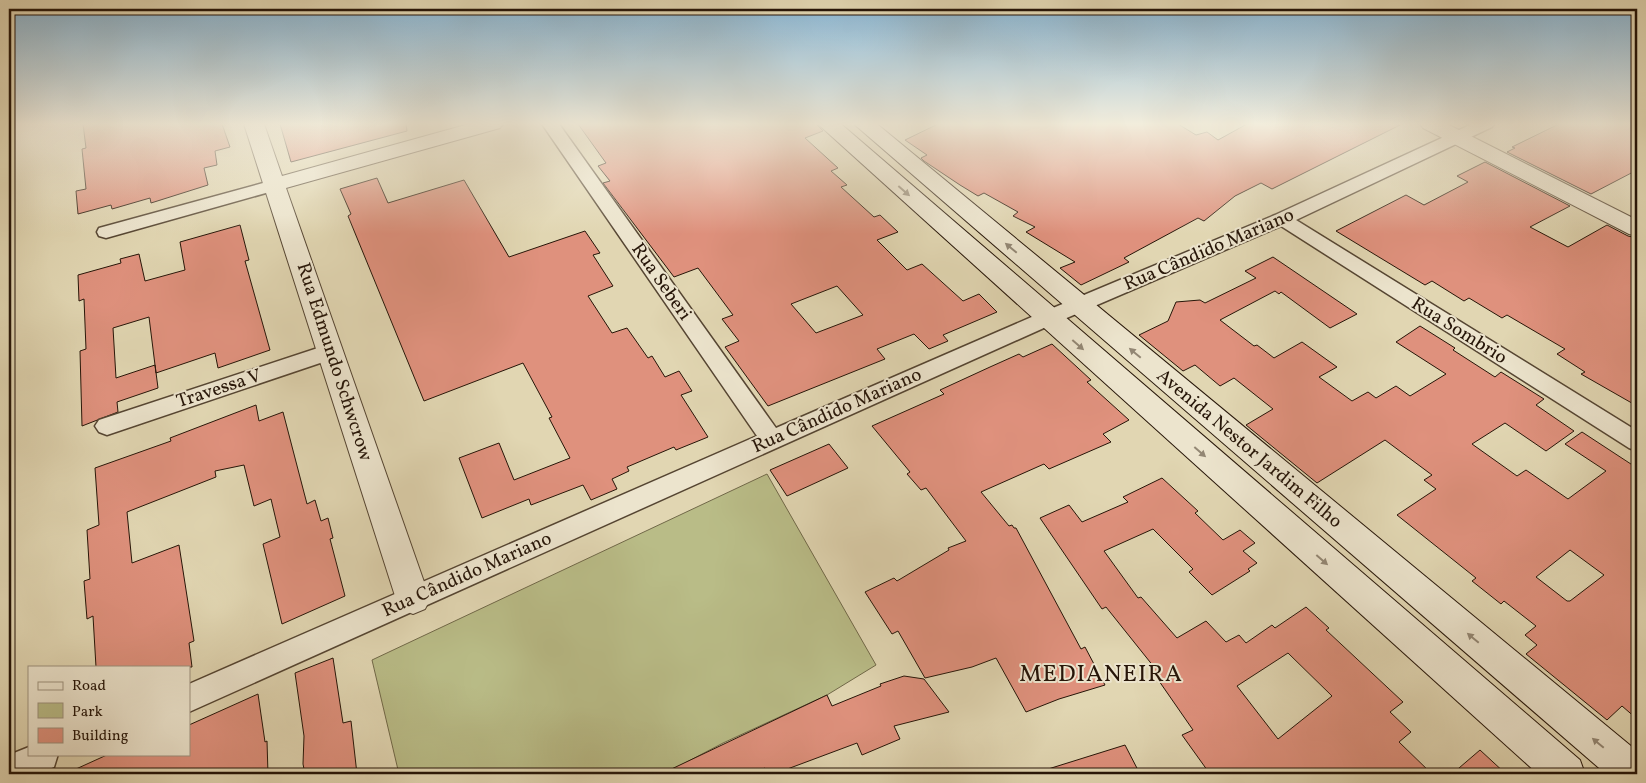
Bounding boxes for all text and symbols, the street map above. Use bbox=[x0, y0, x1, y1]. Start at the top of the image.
one-way arrow bbox=[897, 186, 910, 197]
street label: Rua Cândido Mariano bbox=[1120, 202, 1298, 298]
street label: Rua Seberi bbox=[625, 238, 697, 326]
one-way arrow bbox=[1005, 243, 1018, 254]
street label: Rua Edmundo Schwcrow bbox=[290, 259, 378, 465]
street label: Rua Sombrio bbox=[1406, 291, 1512, 371]
one-way arrow bbox=[1072, 339, 1084, 351]
one-way arrow bbox=[1129, 348, 1141, 359]
street label: Rua Cândido Mariano bbox=[748, 362, 926, 460]
street label: Travessa V bbox=[173, 363, 265, 415]
street label: Avenida Nestor Jardim Filho bbox=[1150, 363, 1348, 535]
one-way arrow bbox=[1194, 447, 1207, 458]
street label: Rua Cândido Mariano bbox=[378, 526, 556, 624]
one-way arrow bbox=[1316, 554, 1328, 566]
one-way arrow bbox=[1468, 632, 1480, 644]
district label: MEDIANEIRA bbox=[1019, 658, 1183, 692]
legend bbox=[28, 666, 190, 756]
text: Road bbox=[72, 676, 106, 697]
text: Park bbox=[72, 702, 103, 723]
text: Building bbox=[72, 726, 129, 747]
one-way arrow bbox=[1591, 737, 1604, 748]

